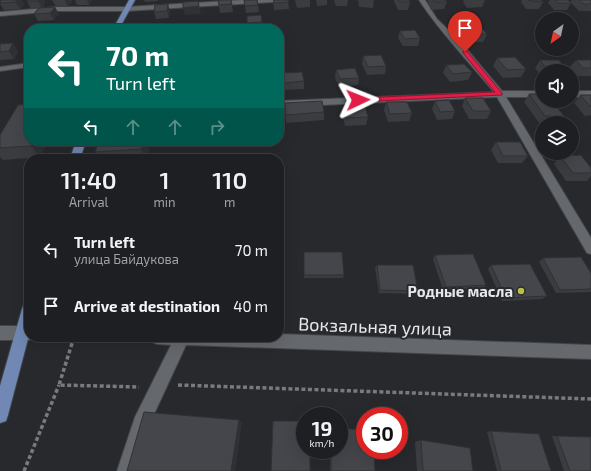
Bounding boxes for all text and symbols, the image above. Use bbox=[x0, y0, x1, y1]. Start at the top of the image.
pin bbox=[448, 11, 482, 52]
north arrow bbox=[535, 12, 579, 56]
map controls bbox=[535, 12, 579, 160]
icon: arrive bbox=[454, 17, 476, 39]
text: 70 m bbox=[106, 38, 169, 72]
icon: left bbox=[40, 40, 92, 92]
button: sound bbox=[535, 64, 579, 108]
text: Turn left bbox=[106, 72, 176, 94]
position arrow bbox=[337, 79, 379, 121]
icon: left bbox=[80, 116, 102, 138]
icon: ahead bbox=[122, 116, 144, 138]
icon: ahead bbox=[164, 116, 186, 138]
icon: right bbox=[206, 116, 228, 138]
button: layers bbox=[535, 116, 579, 160]
text: 11:40 bbox=[61, 165, 117, 194]
text: 1 bbox=[159, 165, 170, 194]
text: 110 bbox=[212, 165, 247, 194]
text: Arrival bbox=[69, 194, 108, 210]
text: min bbox=[153, 194, 176, 210]
text: m bbox=[224, 194, 235, 210]
text: Turn left bbox=[74, 233, 135, 251]
icon: left bbox=[40, 239, 62, 261]
text: 70 m bbox=[235, 241, 268, 259]
text: улица Байдукова bbox=[74, 251, 179, 267]
place label: Родные масла bbox=[408, 282, 513, 300]
marker: Родные масла bbox=[516, 286, 526, 296]
icon: arrive bbox=[40, 295, 62, 317]
text: Arrive at destination bbox=[74, 297, 220, 315]
text: 40 m bbox=[233, 297, 268, 315]
street label: Вокзальная улица bbox=[298, 312, 452, 340]
speed limit sign: 30 bbox=[356, 407, 408, 459]
text: 19 bbox=[312, 416, 332, 440]
text: km/h bbox=[310, 437, 334, 449]

